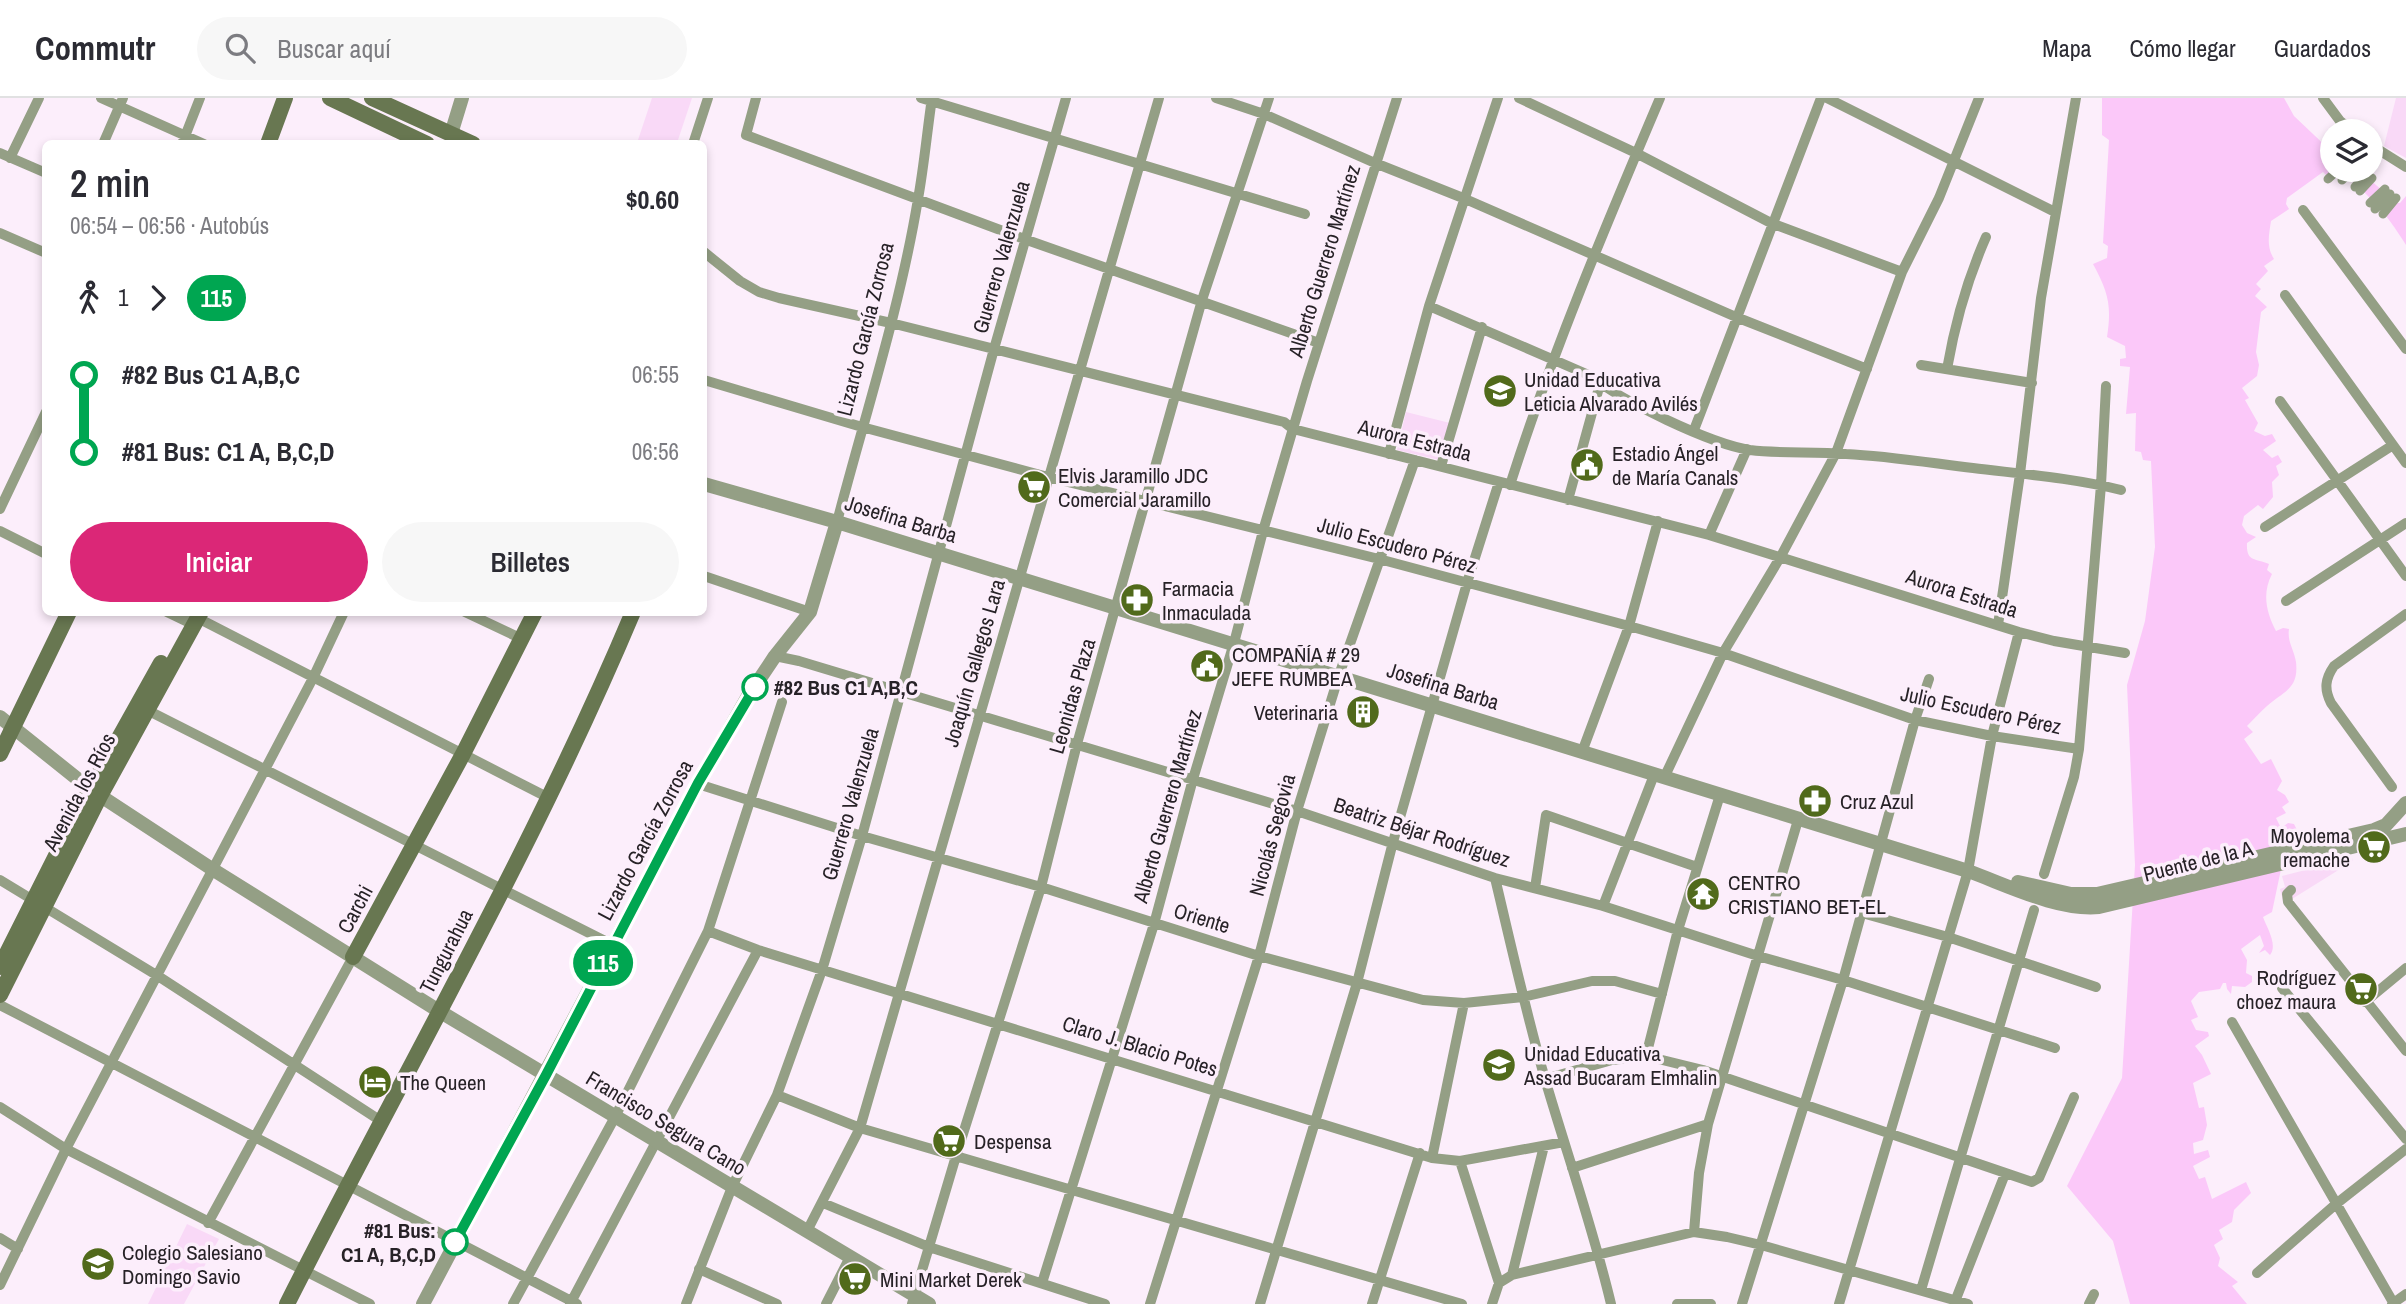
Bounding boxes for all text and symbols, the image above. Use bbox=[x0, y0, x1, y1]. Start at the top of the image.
search box bbox=[197, 17, 687, 80]
text: Commutr bbox=[35, 26, 155, 70]
icon: search bbox=[221, 29, 259, 67]
text: Buscar aquí bbox=[277, 31, 391, 66]
text: Mapa bbox=[2042, 32, 2092, 64]
text: Cómo llegar bbox=[2130, 32, 2236, 64]
text: Guardados bbox=[2274, 32, 2371, 64]
map controls bbox=[2320, 119, 2383, 182]
button: layers bbox=[2320, 119, 2383, 182]
text: 2 min bbox=[70, 158, 150, 209]
street label: Alberto Guerrero Martínez bbox=[1281, 161, 1367, 362]
street label: Guerrero Valenzuela bbox=[965, 177, 1037, 337]
text: $0.60 bbox=[626, 182, 679, 217]
text: 06:54 – 06:56 · Autobús bbox=[70, 210, 269, 241]
street label: Lizardo García Zorrosa bbox=[829, 239, 901, 419]
icon: walk bbox=[70, 279, 108, 317]
icon: forward bbox=[139, 279, 177, 317]
text: 1 bbox=[118, 282, 129, 313]
text: 115 bbox=[201, 282, 232, 314]
text: #82 Bus C1 A,B,C bbox=[122, 357, 300, 392]
text: 06:55 bbox=[632, 359, 679, 390]
place label: Unidad Educativa Leticia Alvarado Avilés bbox=[1524, 365, 1698, 418]
school or university icon: Unidad Educativa Leticia Alvarado Avilés bbox=[1481, 372, 1519, 410]
street label: Aurora Estrada bbox=[1354, 412, 1475, 468]
text: #81 Bus: C1 A, B,C,D bbox=[122, 434, 334, 469]
text: 06:56 bbox=[632, 436, 679, 467]
place label: Estadio Ángel de María Canals bbox=[1612, 439, 1738, 492]
public building icon: Estadio Ángel de María Canals bbox=[1568, 446, 1606, 484]
place label: Elvis Jaramillo JDC Comercial Jaramillo bbox=[1058, 461, 1211, 514]
supermarket icon: Elvis Jaramillo JDC Comercial Jaramillo bbox=[1015, 468, 1053, 506]
street label: Josefina Barba bbox=[841, 488, 961, 550]
street label: Julio Escudero Pérez bbox=[1314, 510, 1480, 580]
button: Iniciar bbox=[70, 522, 368, 602]
button: Billetes bbox=[382, 522, 679, 602]
street label: Aurora Estrada bbox=[1901, 561, 2022, 625]
place label: Farmacia Inmaculada bbox=[1162, 574, 1251, 627]
street label: Joaquín Gallegos Lara bbox=[936, 575, 1012, 750]
pharmacy icon: Farmacia Inmaculada bbox=[1118, 581, 1156, 619]
street label: Leonidas Plaza bbox=[1042, 635, 1102, 757]
place label: COMPAÑÍA # 29 JEFE RUMBEA bbox=[1232, 640, 1360, 693]
public building icon: COMPAÑÍA # 29 JEFE RUMBEA bbox=[1188, 647, 1226, 685]
street label: Josefina Barba bbox=[1383, 655, 1503, 717]
place label: #82 Bus C1 A,B,C bbox=[774, 673, 918, 702]
marker: #82 Bus C1 A,B,C bbox=[742, 674, 768, 700]
street label: Julio Escudero Pérez bbox=[1898, 679, 2064, 741]
building icon: Veterinaria bbox=[1344, 693, 1382, 731]
place label: Veterinaria bbox=[1254, 698, 1338, 727]
street label: Alberto Guerrero Martínez bbox=[1125, 705, 1209, 907]
street label: Guerrero Valenzuela bbox=[814, 724, 886, 884]
street label: Avenida los Ríos bbox=[35, 728, 122, 857]
street label: Lizardo García Zorrosa bbox=[590, 754, 700, 925]
street label: Nicolás Segovia bbox=[1242, 770, 1302, 899]
pharmacy icon: Cruz Azul bbox=[1796, 782, 1834, 820]
place label: Cruz Azul bbox=[1840, 787, 1914, 816]
street label: Beatriz Béjar Rodríguez bbox=[1330, 790, 1514, 874]
place label: Moyolema remache bbox=[2271, 821, 2350, 874]
supermarket icon: Moyolema remache bbox=[2355, 828, 2393, 866]
street label: Puente de la A bbox=[2140, 833, 2256, 889]
place label: CENTRO CRISTIANO BET-EL bbox=[1728, 868, 1886, 921]
temple icon: CENTRO CRISTIANO BET-EL bbox=[1684, 875, 1722, 913]
street label: Carchi bbox=[330, 880, 380, 938]
street label: Oriente bbox=[1170, 896, 1234, 940]
street label: Tungurahua bbox=[412, 903, 480, 998]
line badge: 115 bbox=[563, 940, 643, 986]
text: 115 bbox=[587, 947, 619, 979]
place label: Rodríguez choez maura bbox=[2236, 963, 2336, 1016]
supermarket icon: Rodríguez choez maura bbox=[2342, 970, 2380, 1008]
street label: Claro J. Blacio Potes bbox=[1059, 1009, 1221, 1083]
place label: Unidad Educativa Assad Bucaram Elmhalin bbox=[1523, 1039, 1717, 1092]
school or university icon: Unidad Educativa Assad Bucaram Elmhalin bbox=[1480, 1046, 1518, 1084]
hotel icon: The Queen bbox=[356, 1063, 394, 1101]
street label: Francisco Segura Cano bbox=[581, 1064, 751, 1182]
place label: The Queen bbox=[400, 1068, 486, 1097]
supermarket icon: Despensa bbox=[930, 1122, 968, 1160]
place label: Despensa bbox=[974, 1127, 1052, 1156]
place label: #81 Bus: C1 A, B,C,D bbox=[341, 1216, 436, 1269]
marker: #81 Bus: C1 A, B,C,D bbox=[442, 1229, 468, 1255]
place label: Colegio Salesiano Domingo Savio bbox=[122, 1238, 263, 1291]
school or university icon: Colegio Salesiano Domingo Savio bbox=[79, 1245, 117, 1283]
supermarket icon: Mini Market Derek bbox=[836, 1260, 874, 1298]
place label: Mini Market Derek bbox=[880, 1265, 1022, 1294]

